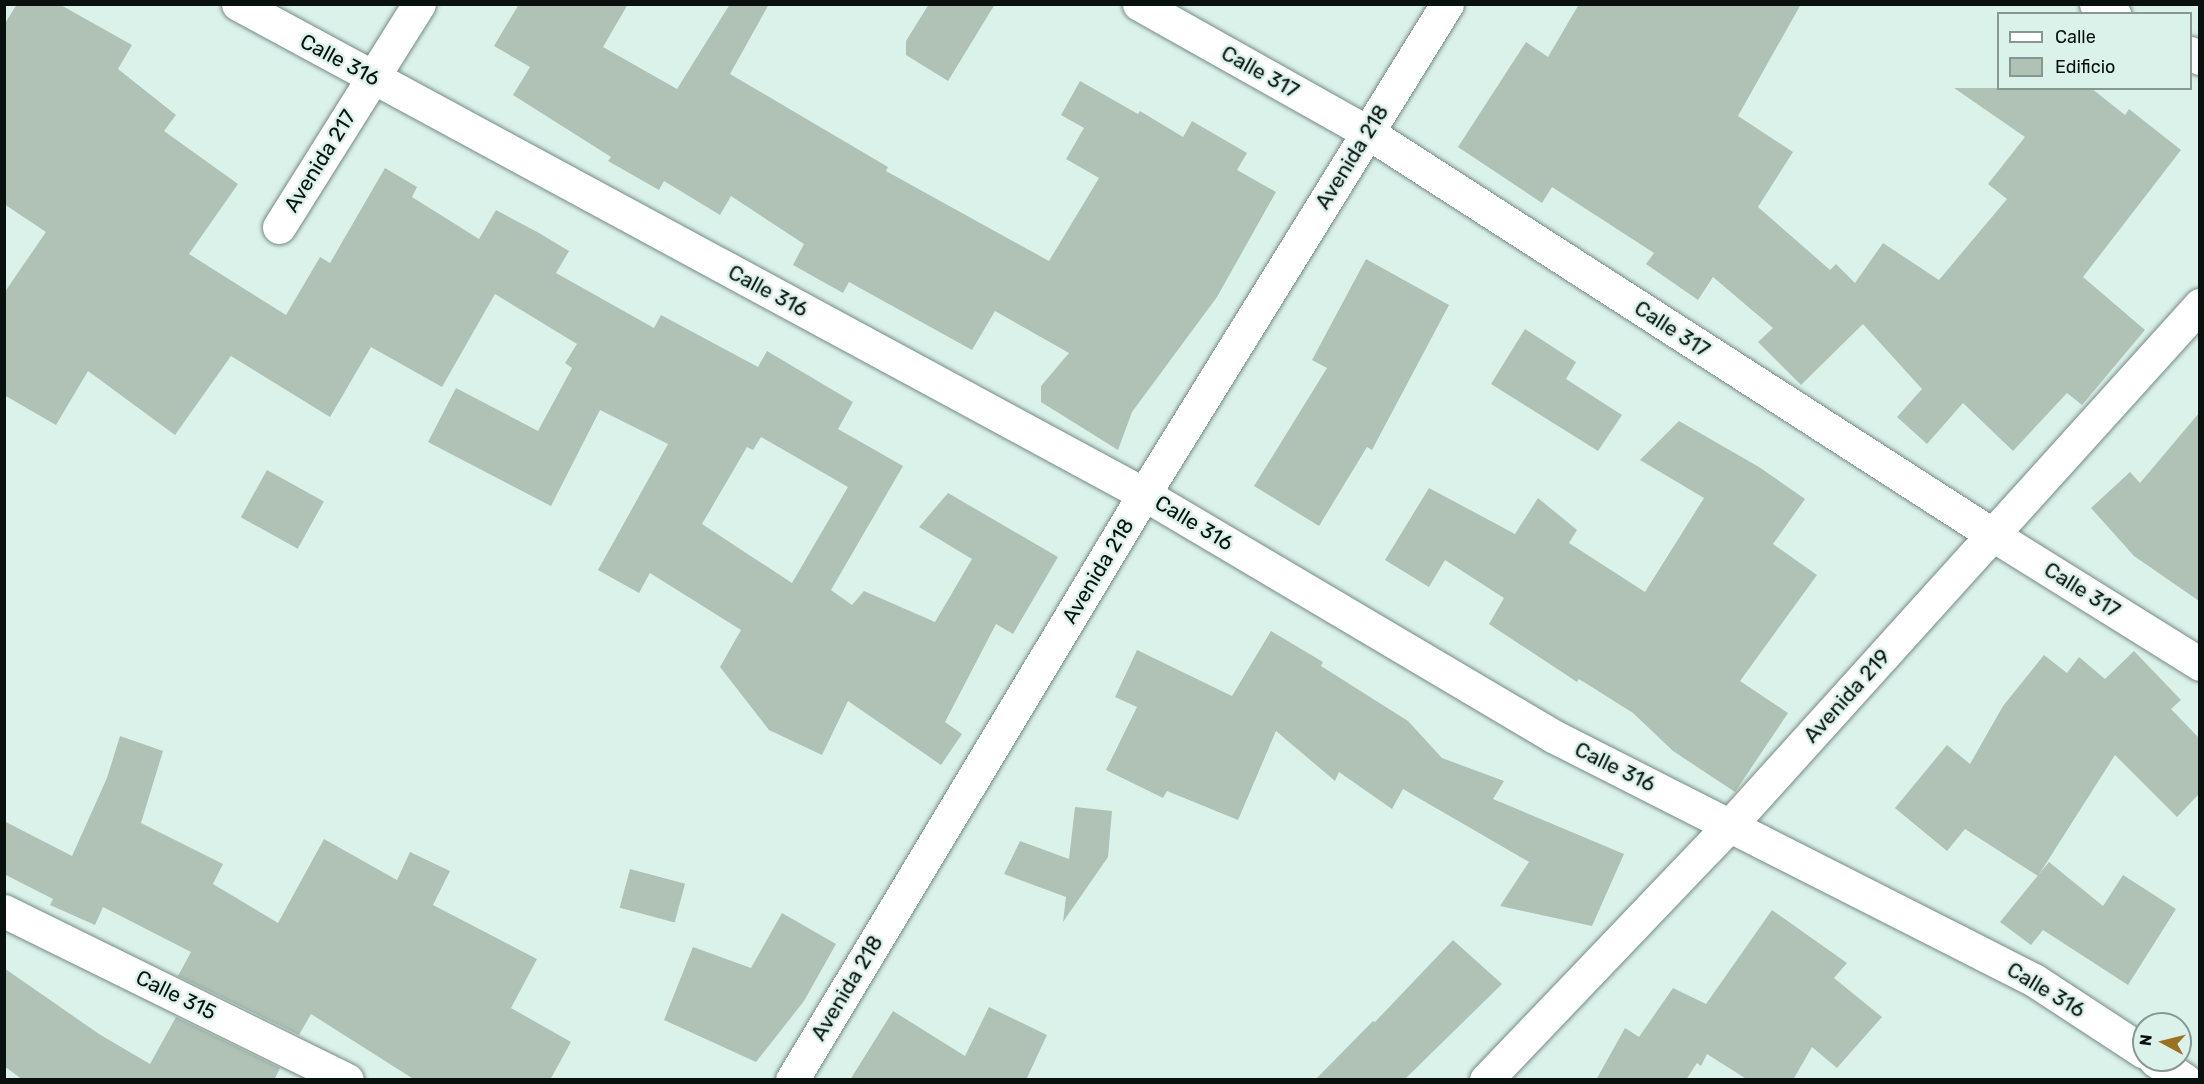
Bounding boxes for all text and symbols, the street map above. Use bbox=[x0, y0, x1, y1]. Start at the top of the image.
legend bbox=[1997, 12, 2192, 90]
text: Calle bbox=[2055, 26, 2096, 48]
street label: Calle 316 bbox=[296, 29, 384, 91]
street label: Calle 317 bbox=[1217, 40, 1303, 104]
text: Edificio bbox=[2055, 56, 2115, 78]
street label: Avenida 218 bbox=[1310, 100, 1394, 214]
street label: Avenida 217 bbox=[279, 105, 361, 217]
street label: Calle 316 bbox=[724, 260, 812, 322]
street label: Calle 317 bbox=[1630, 295, 1714, 363]
street label: Calle 316 bbox=[1150, 490, 1238, 556]
street label: Avenida 218 bbox=[1057, 514, 1139, 628]
street label: Calle 317 bbox=[2039, 557, 2125, 623]
street label: Avenida 219 bbox=[1798, 644, 1896, 748]
street label: Calle 316 bbox=[1571, 737, 1659, 797]
street label: Avenida 218 bbox=[806, 931, 888, 1045]
street label: Calle 316 bbox=[2002, 957, 2090, 1023]
street label: Calle 315 bbox=[132, 965, 220, 1025]
north arrow bbox=[2132, 1012, 2192, 1072]
text: N bbox=[2135, 1033, 2156, 1047]

